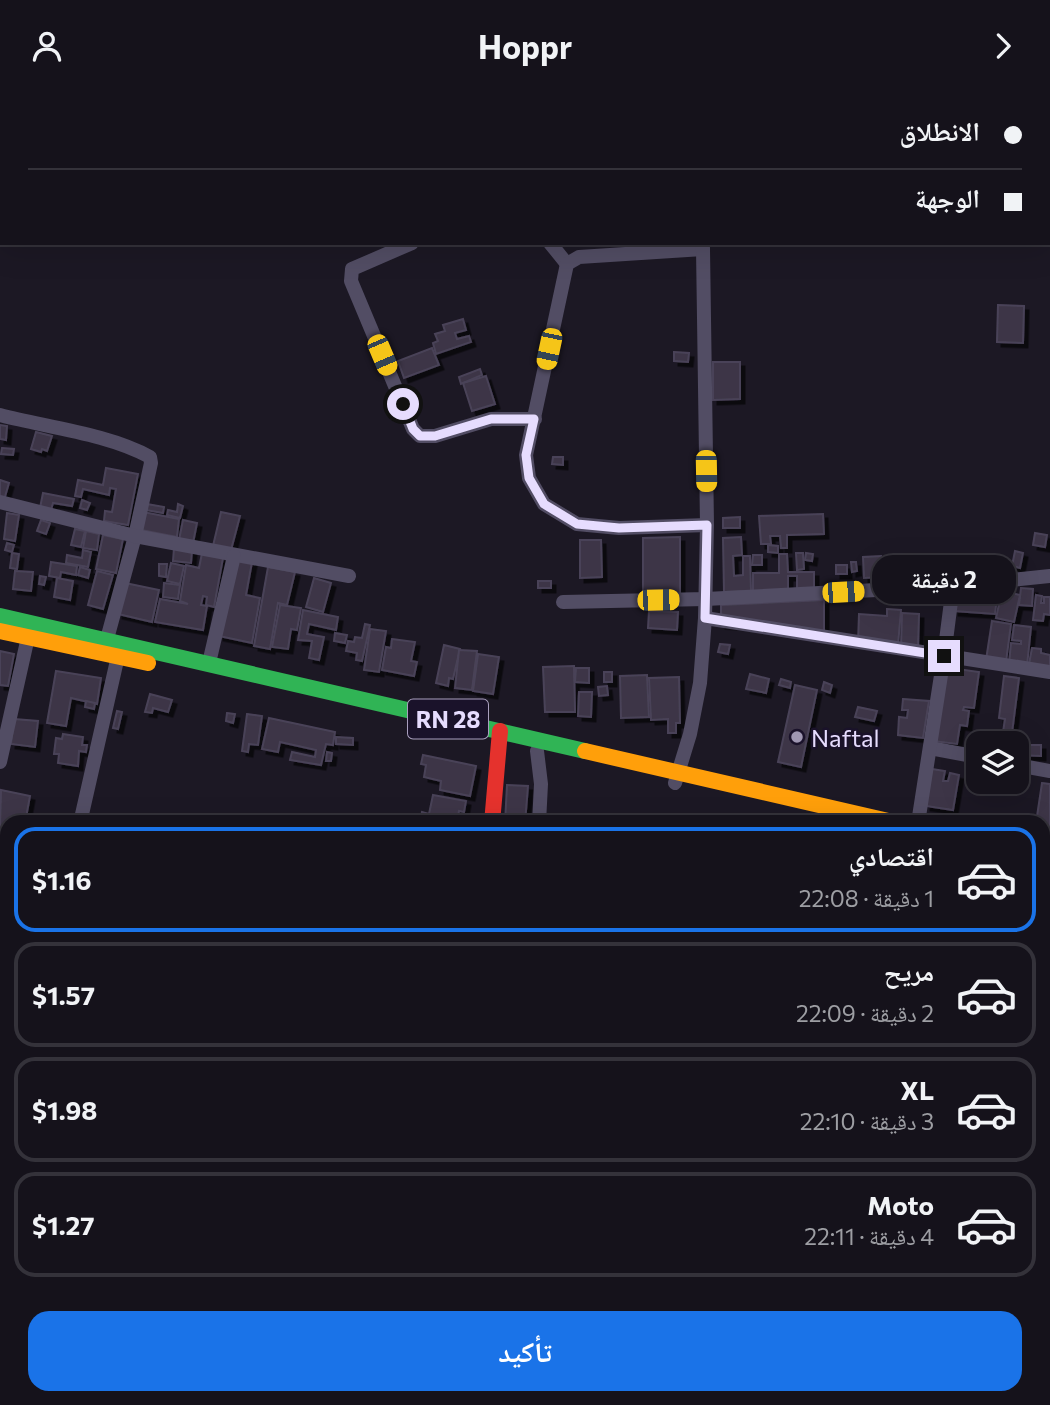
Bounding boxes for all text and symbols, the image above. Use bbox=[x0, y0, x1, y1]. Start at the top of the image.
text: Hoppr bbox=[478, 26, 572, 66]
icon: person bbox=[28, 27, 66, 65]
icon: forward bbox=[984, 27, 1022, 65]
text: الانطلاق bbox=[900, 115, 980, 146]
text: الوجهة bbox=[915, 182, 980, 213]
car bbox=[535, 326, 564, 372]
car bbox=[365, 332, 400, 378]
route start bbox=[387, 388, 419, 420]
car bbox=[696, 450, 717, 492]
callout: 2 دقيقة bbox=[872, 554, 1016, 603]
text: 2 دقيقة bbox=[911, 565, 977, 593]
car bbox=[822, 580, 865, 604]
car bbox=[637, 589, 680, 611]
route end bbox=[928, 640, 960, 672]
road number: RN 28 bbox=[408, 699, 488, 739]
place label: Naftal bbox=[811, 723, 880, 752]
marker: Naftal bbox=[789, 729, 805, 745]
map controls bbox=[966, 731, 1029, 794]
button: layers bbox=[966, 731, 1029, 794]
text: اقتصادي bbox=[849, 840, 934, 871]
icon: car bbox=[955, 848, 1018, 911]
text: $1.16 bbox=[32, 864, 91, 895]
text: 1 دقيقة · 22:08 bbox=[799, 884, 934, 912]
text: مريح bbox=[884, 955, 934, 986]
icon: car bbox=[955, 963, 1018, 1026]
text: $1.57 bbox=[32, 979, 95, 1010]
text: 2 دقيقة · 22:09 bbox=[796, 999, 934, 1027]
text: XL bbox=[900, 1074, 934, 1105]
icon: car bbox=[955, 1078, 1018, 1141]
text: $1.98 bbox=[32, 1094, 97, 1125]
text: 3 دقيقة · 22:10 bbox=[800, 1107, 934, 1135]
text: Moto bbox=[867, 1189, 934, 1220]
icon: car bbox=[955, 1193, 1018, 1256]
text: $1.27 bbox=[32, 1209, 95, 1240]
text: 4 دقيقة · 22:11 bbox=[804, 1222, 934, 1250]
button: تأكيد bbox=[28, 1311, 1022, 1391]

